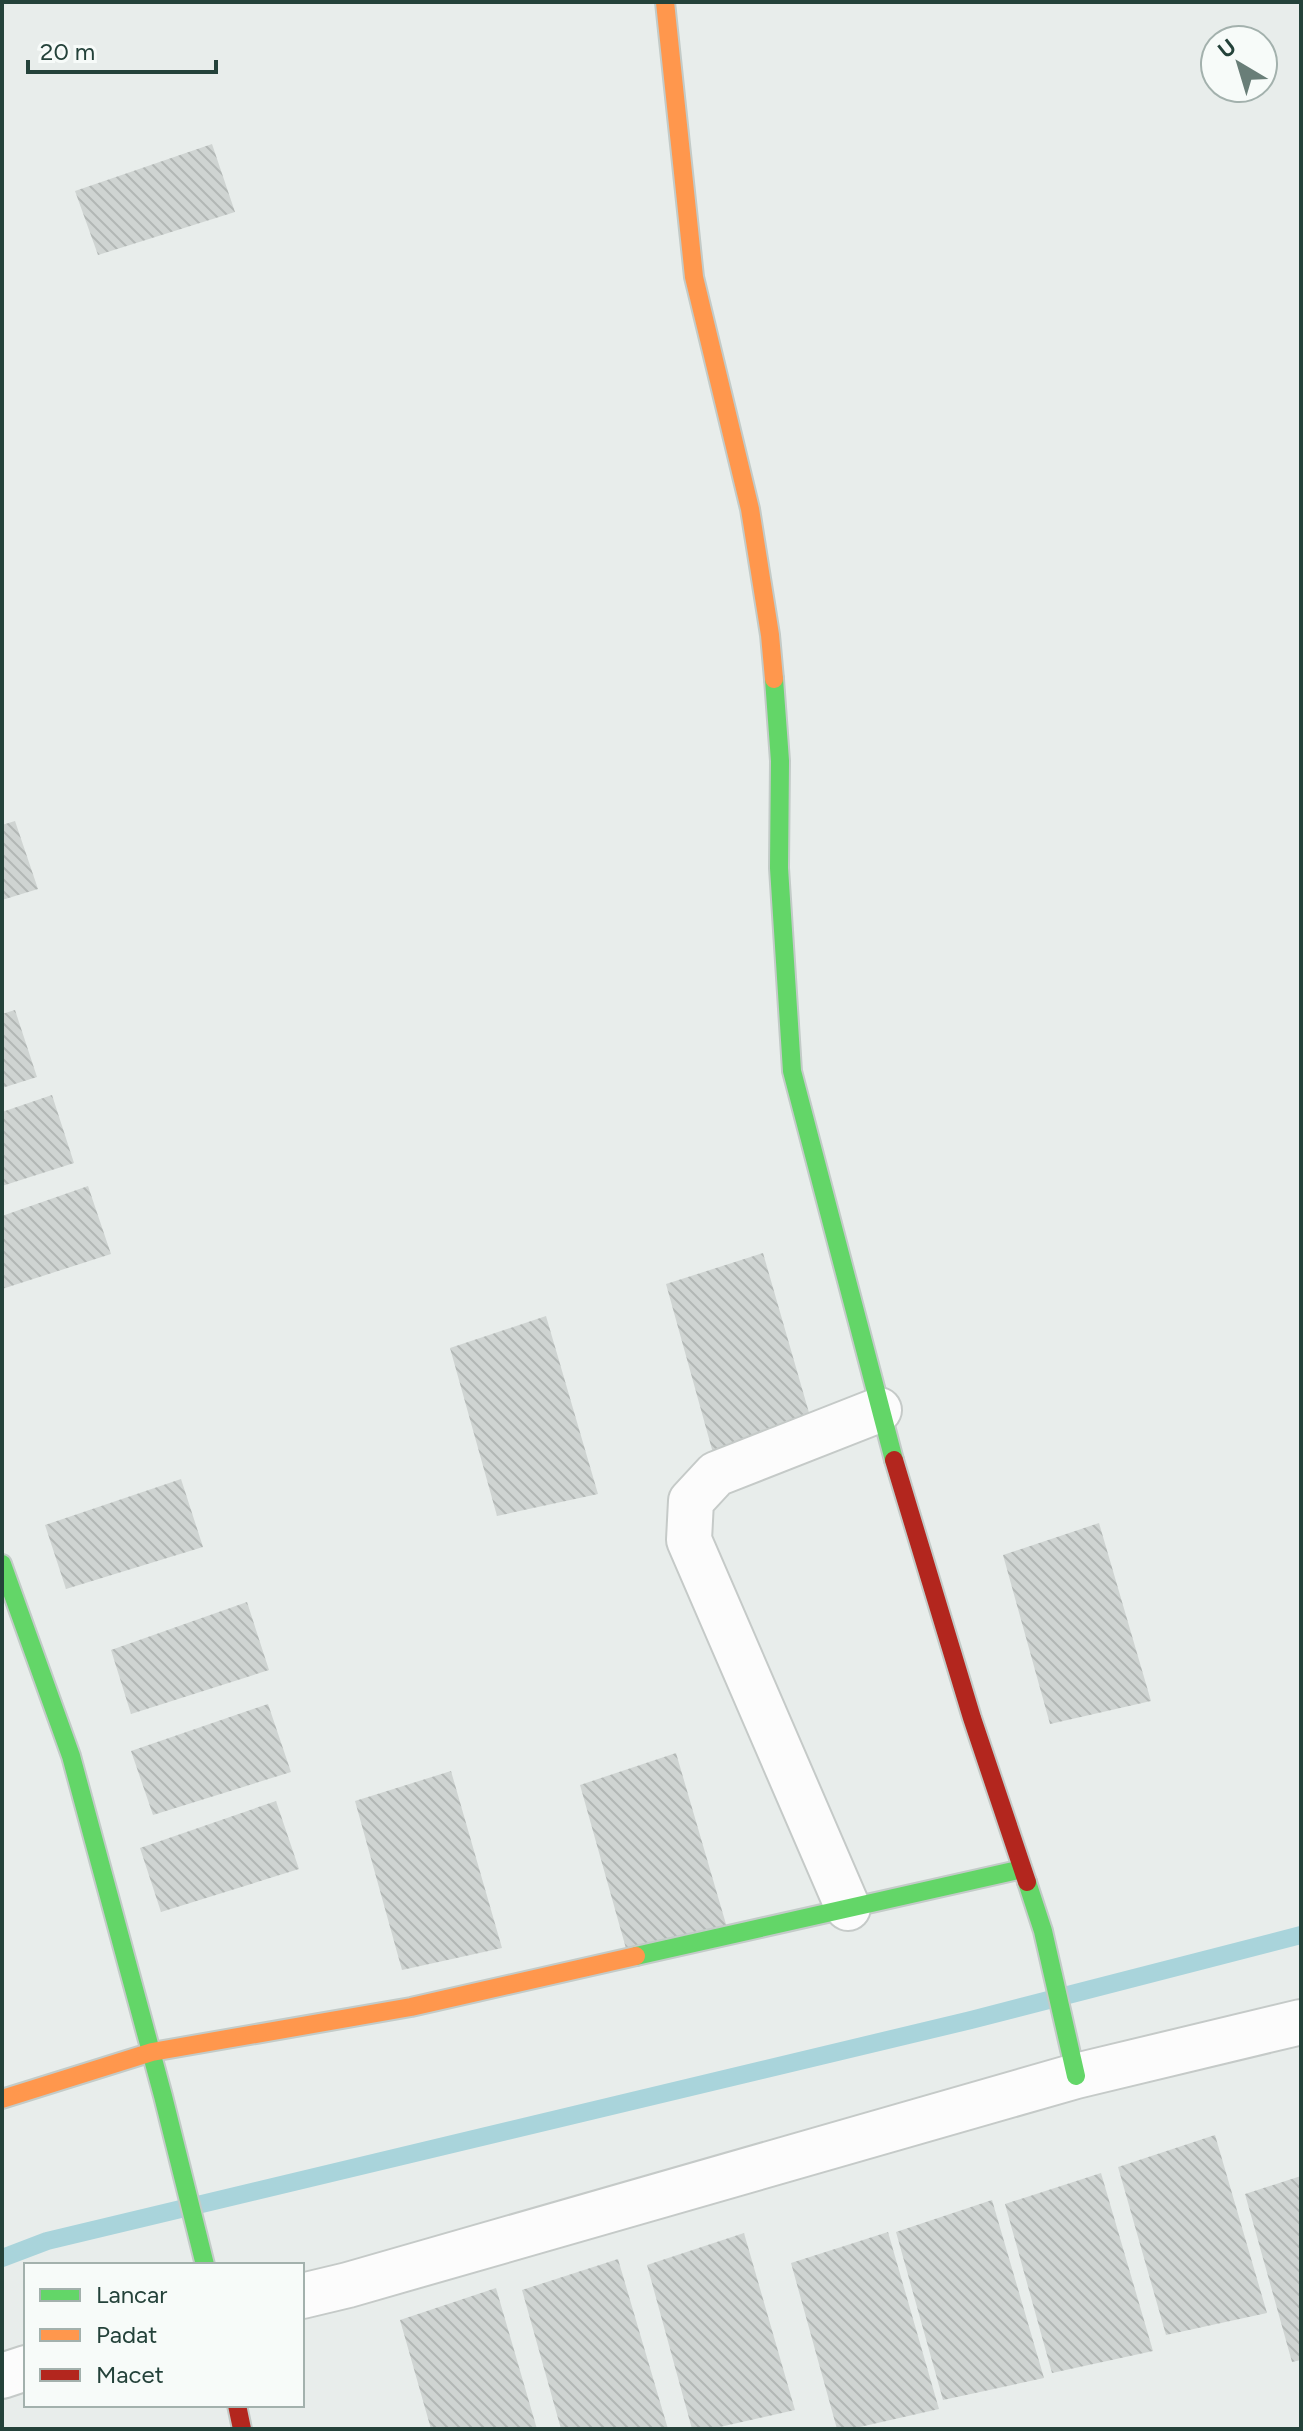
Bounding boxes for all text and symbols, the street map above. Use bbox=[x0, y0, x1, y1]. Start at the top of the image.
scale bar bbox=[28, 24, 216, 74]
north arrow bbox=[1199, 24, 1279, 104]
text: U bbox=[1213, 33, 1241, 64]
text: 20 m bbox=[40, 37, 95, 66]
legend bbox=[24, 2263, 304, 2407]
text: Lancar bbox=[96, 2280, 167, 2309]
text: Padat bbox=[96, 2320, 157, 2349]
text: Macet bbox=[96, 2360, 164, 2389]

